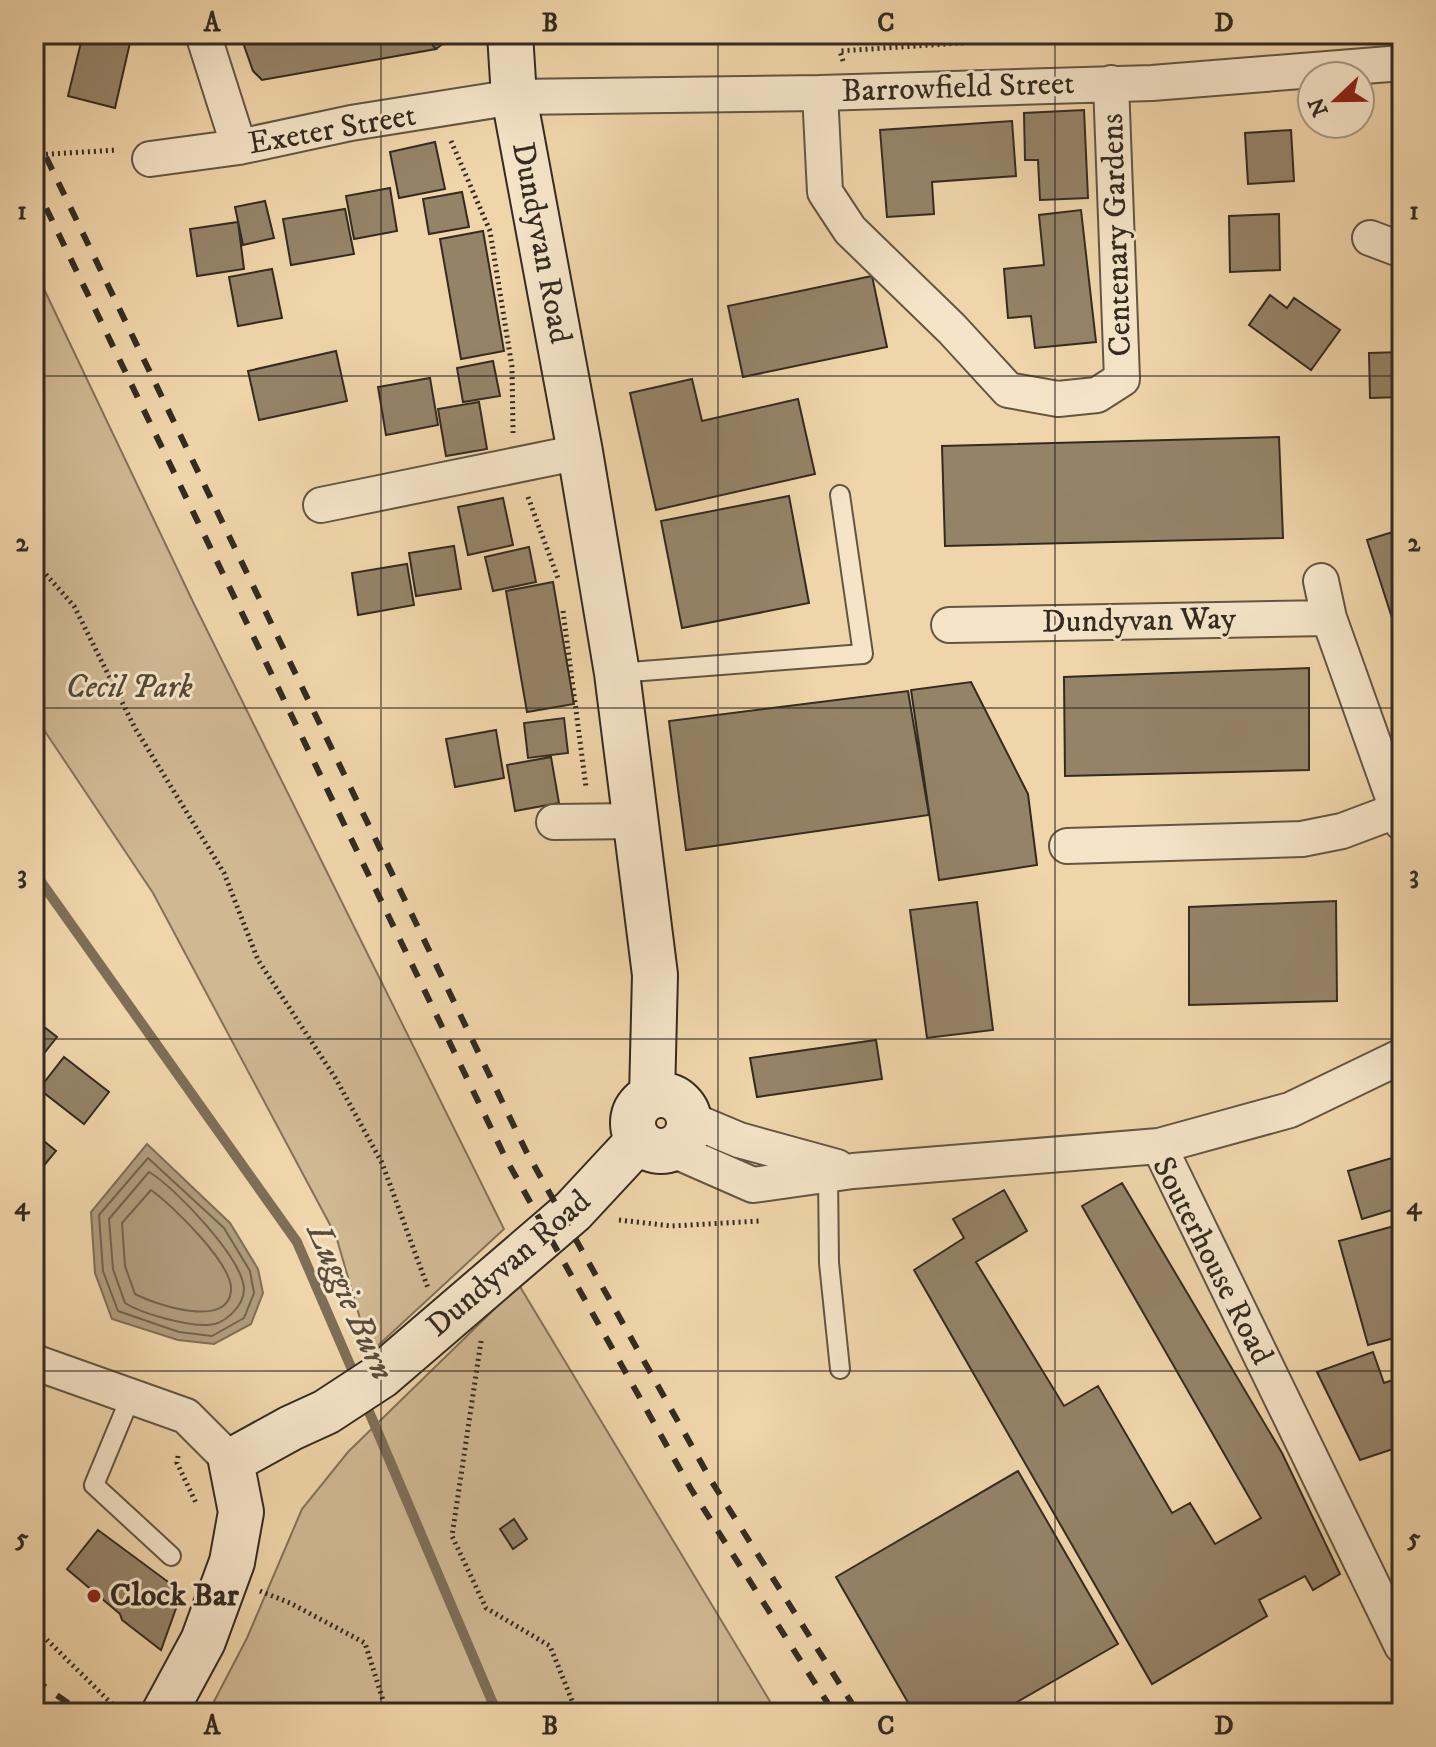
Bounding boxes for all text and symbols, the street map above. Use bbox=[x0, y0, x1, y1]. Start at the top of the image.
text: A bbox=[203, 7, 222, 40]
text: B bbox=[542, 7, 558, 40]
text: C bbox=[877, 7, 895, 40]
text: D bbox=[1214, 7, 1234, 40]
north arrow bbox=[1296, 60, 1376, 140]
street label: Barrowfield Street bbox=[841, 64, 1075, 112]
text: N bbox=[1303, 93, 1335, 120]
street label: Exeter Street bbox=[245, 96, 419, 164]
street label: Centenary Gardens bbox=[1093, 113, 1141, 357]
street label: Dundyvan Road bbox=[502, 139, 580, 347]
text: 1 bbox=[17, 195, 27, 228]
text: 1 bbox=[1409, 195, 1419, 228]
text: 2 bbox=[16, 527, 30, 560]
text: 2 bbox=[1408, 527, 1422, 560]
street label: Dundyvan Way bbox=[1042, 599, 1237, 643]
park label: Cecil Park bbox=[65, 668, 193, 708]
text: 3 bbox=[17, 859, 27, 892]
text: 3 bbox=[1409, 859, 1419, 892]
street label: Souterhouse Road bbox=[1142, 1150, 1282, 1372]
street label: Dundyvan Road bbox=[419, 1182, 599, 1346]
text: 4 bbox=[15, 1190, 31, 1223]
text: 4 bbox=[1407, 1190, 1423, 1223]
water label: Luggie Burn bbox=[296, 1215, 403, 1387]
text: 5 bbox=[15, 1522, 29, 1555]
text: 5 bbox=[1407, 1522, 1421, 1555]
place label: Clock Bar bbox=[110, 1576, 240, 1616]
marker: Clock Bar bbox=[85, 1587, 103, 1605]
text: A bbox=[203, 1710, 222, 1743]
text: B bbox=[542, 1710, 558, 1743]
text: C bbox=[877, 1710, 895, 1743]
text: D bbox=[1214, 1710, 1234, 1743]

